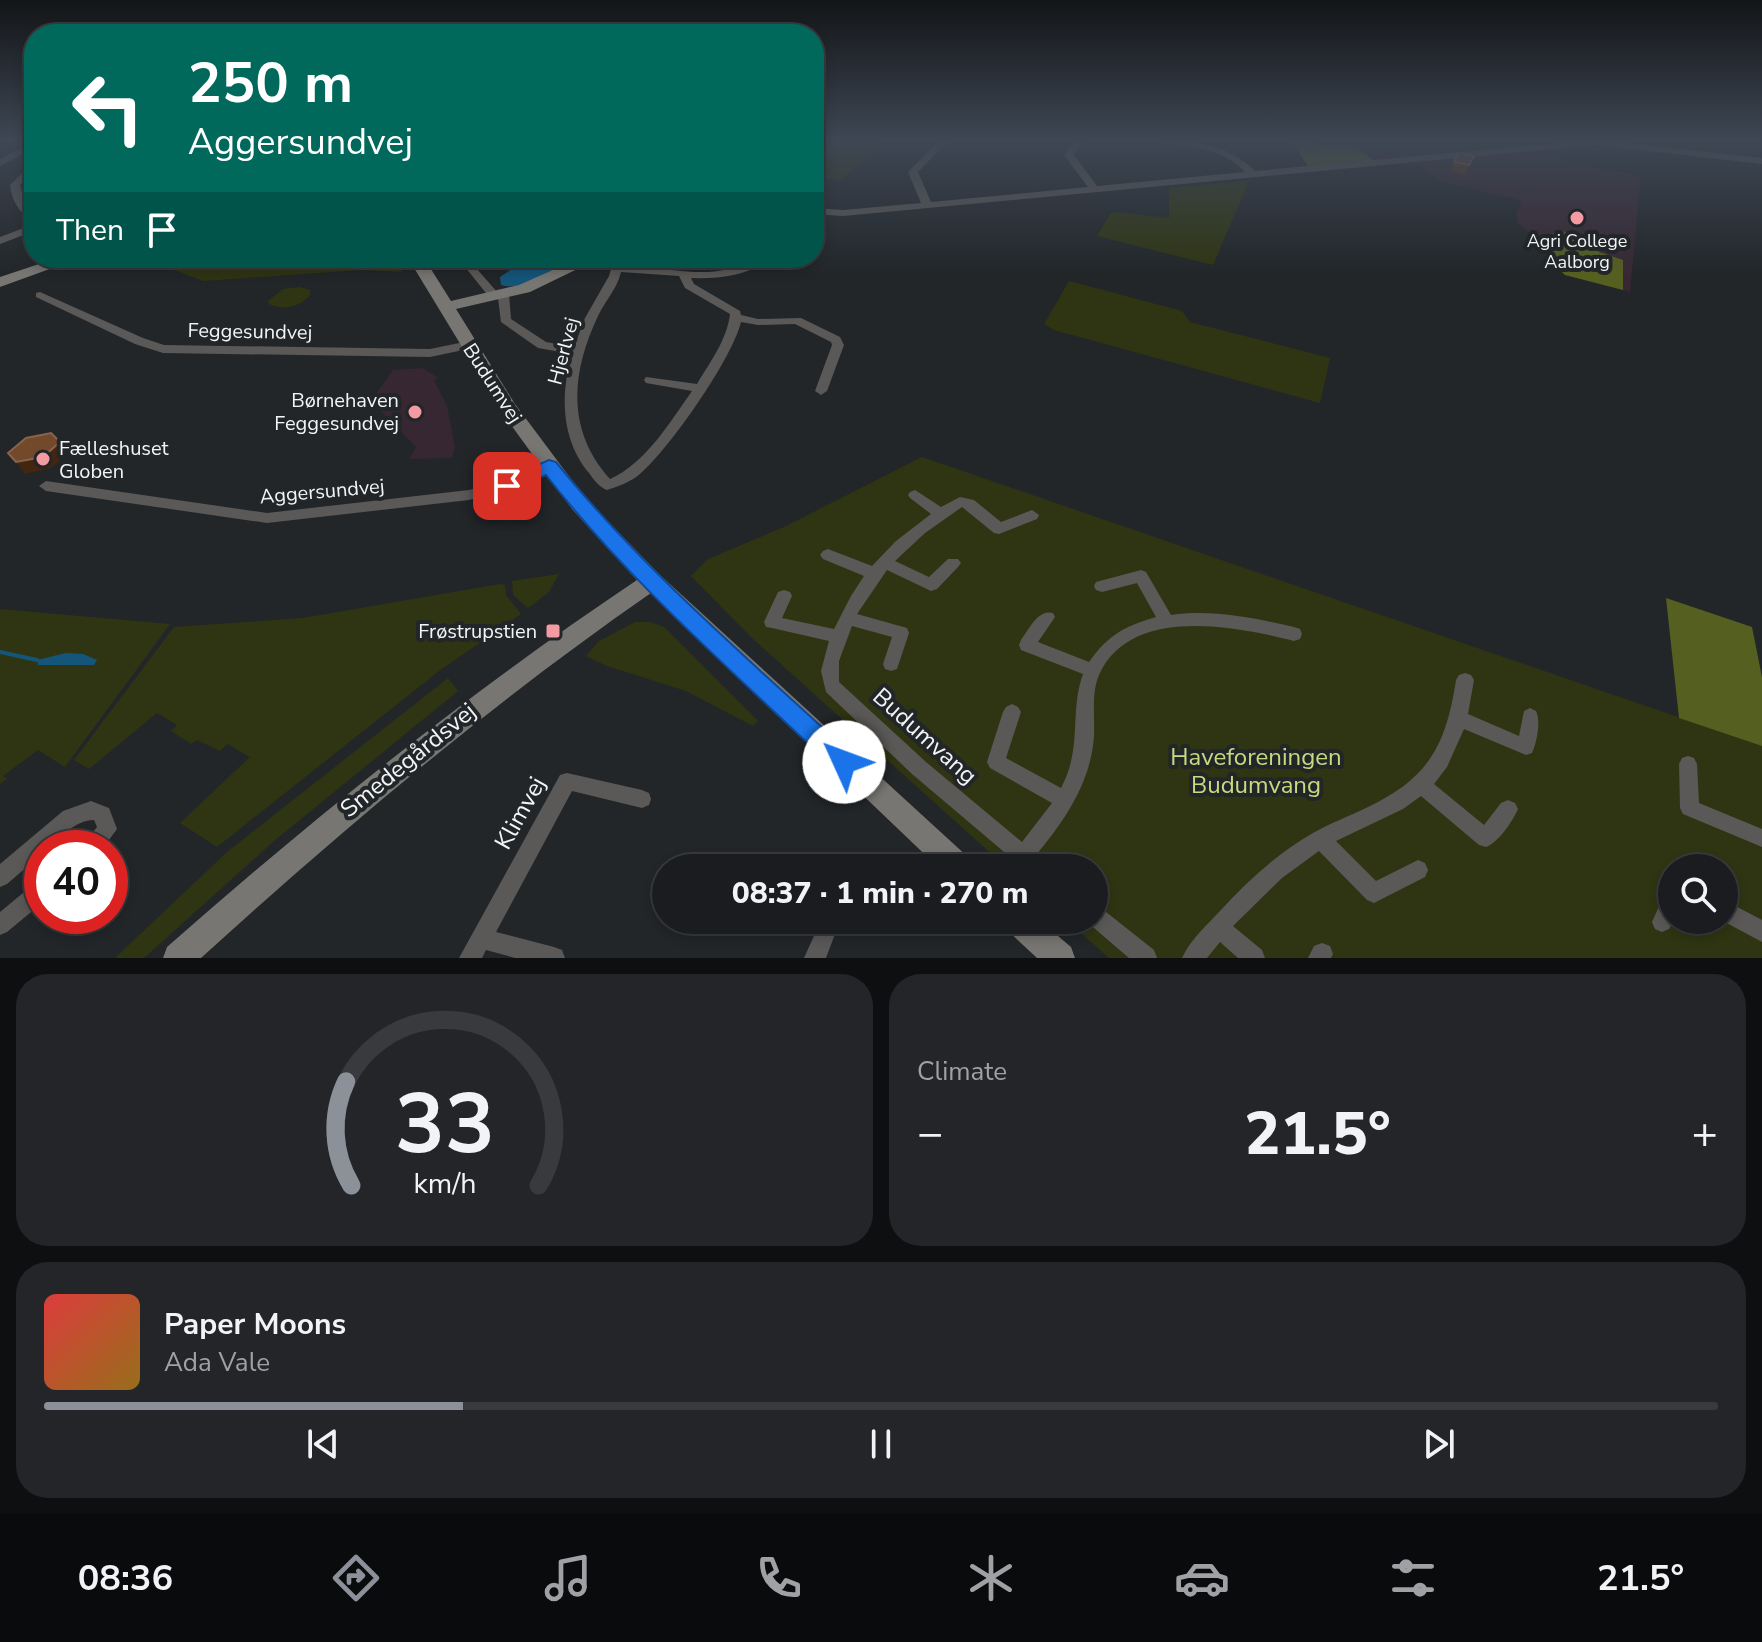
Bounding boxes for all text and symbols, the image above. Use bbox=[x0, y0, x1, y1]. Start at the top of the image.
text: 250 m bbox=[188, 45, 353, 122]
icon: left bbox=[56, 56, 160, 160]
text: Aggersundvej bbox=[188, 118, 413, 167]
icon: arrive bbox=[140, 208, 184, 252]
marker: Agri College Aalborg bbox=[1568, 209, 1586, 227]
text: Then bbox=[56, 210, 124, 251]
place label: Agri College Aalborg bbox=[1527, 229, 1627, 274]
street label: Hjerlvej bbox=[542, 314, 585, 388]
street label: Feggesundvej bbox=[187, 317, 313, 346]
street label: Budumvej bbox=[457, 338, 528, 428]
place label: Børnehaven Feggesundvej bbox=[274, 387, 399, 437]
marker: Børnehaven Feggesundvej bbox=[406, 403, 424, 421]
place label: Fælleshuset Globen bbox=[59, 435, 170, 485]
marker: Fælleshuset Globen bbox=[34, 450, 52, 468]
pin bbox=[473, 452, 541, 520]
icon: arrive bbox=[485, 464, 529, 508]
street label: Aggersundvej bbox=[259, 473, 385, 510]
place label: Frøstrupstien bbox=[418, 618, 537, 645]
marker: Frøstrupstien bbox=[544, 622, 562, 640]
street label: Budumvang bbox=[866, 681, 984, 791]
street label: Smedegårdsvej bbox=[333, 695, 483, 825]
position arrow bbox=[802, 720, 886, 804]
park label: Haveforeningen Budumvang bbox=[1170, 741, 1342, 801]
street label: Klimvej bbox=[487, 771, 553, 855]
speed limit sign: 40 bbox=[24, 830, 128, 934]
map controls bbox=[1658, 854, 1738, 934]
button: search bbox=[1658, 854, 1738, 934]
text: 08:37 · 1 min · 270 m bbox=[732, 873, 1028, 914]
text: Climate bbox=[917, 1054, 1007, 1089]
text: 33 bbox=[395, 1068, 494, 1181]
text: 21.5° bbox=[1244, 1093, 1391, 1175]
text: − bbox=[917, 1104, 943, 1164]
text: + bbox=[1692, 1104, 1718, 1164]
text: km/h bbox=[413, 1164, 476, 1203]
text: Paper Moons bbox=[164, 1304, 346, 1345]
text: Ada Vale bbox=[164, 1345, 270, 1380]
icon: previous bbox=[301, 1422, 345, 1466]
icon: pause bbox=[859, 1422, 903, 1466]
icon: next bbox=[1417, 1422, 1461, 1466]
icon: directions bbox=[328, 1550, 384, 1606]
icon: music bbox=[540, 1550, 596, 1606]
icon: phone bbox=[751, 1550, 807, 1606]
icon: climate bbox=[963, 1550, 1019, 1606]
icon: car bbox=[1174, 1550, 1230, 1606]
icon: filters bbox=[1385, 1550, 1441, 1606]
text: 08:36 bbox=[78, 1554, 173, 1603]
text: 21.5° bbox=[1597, 1554, 1684, 1603]

